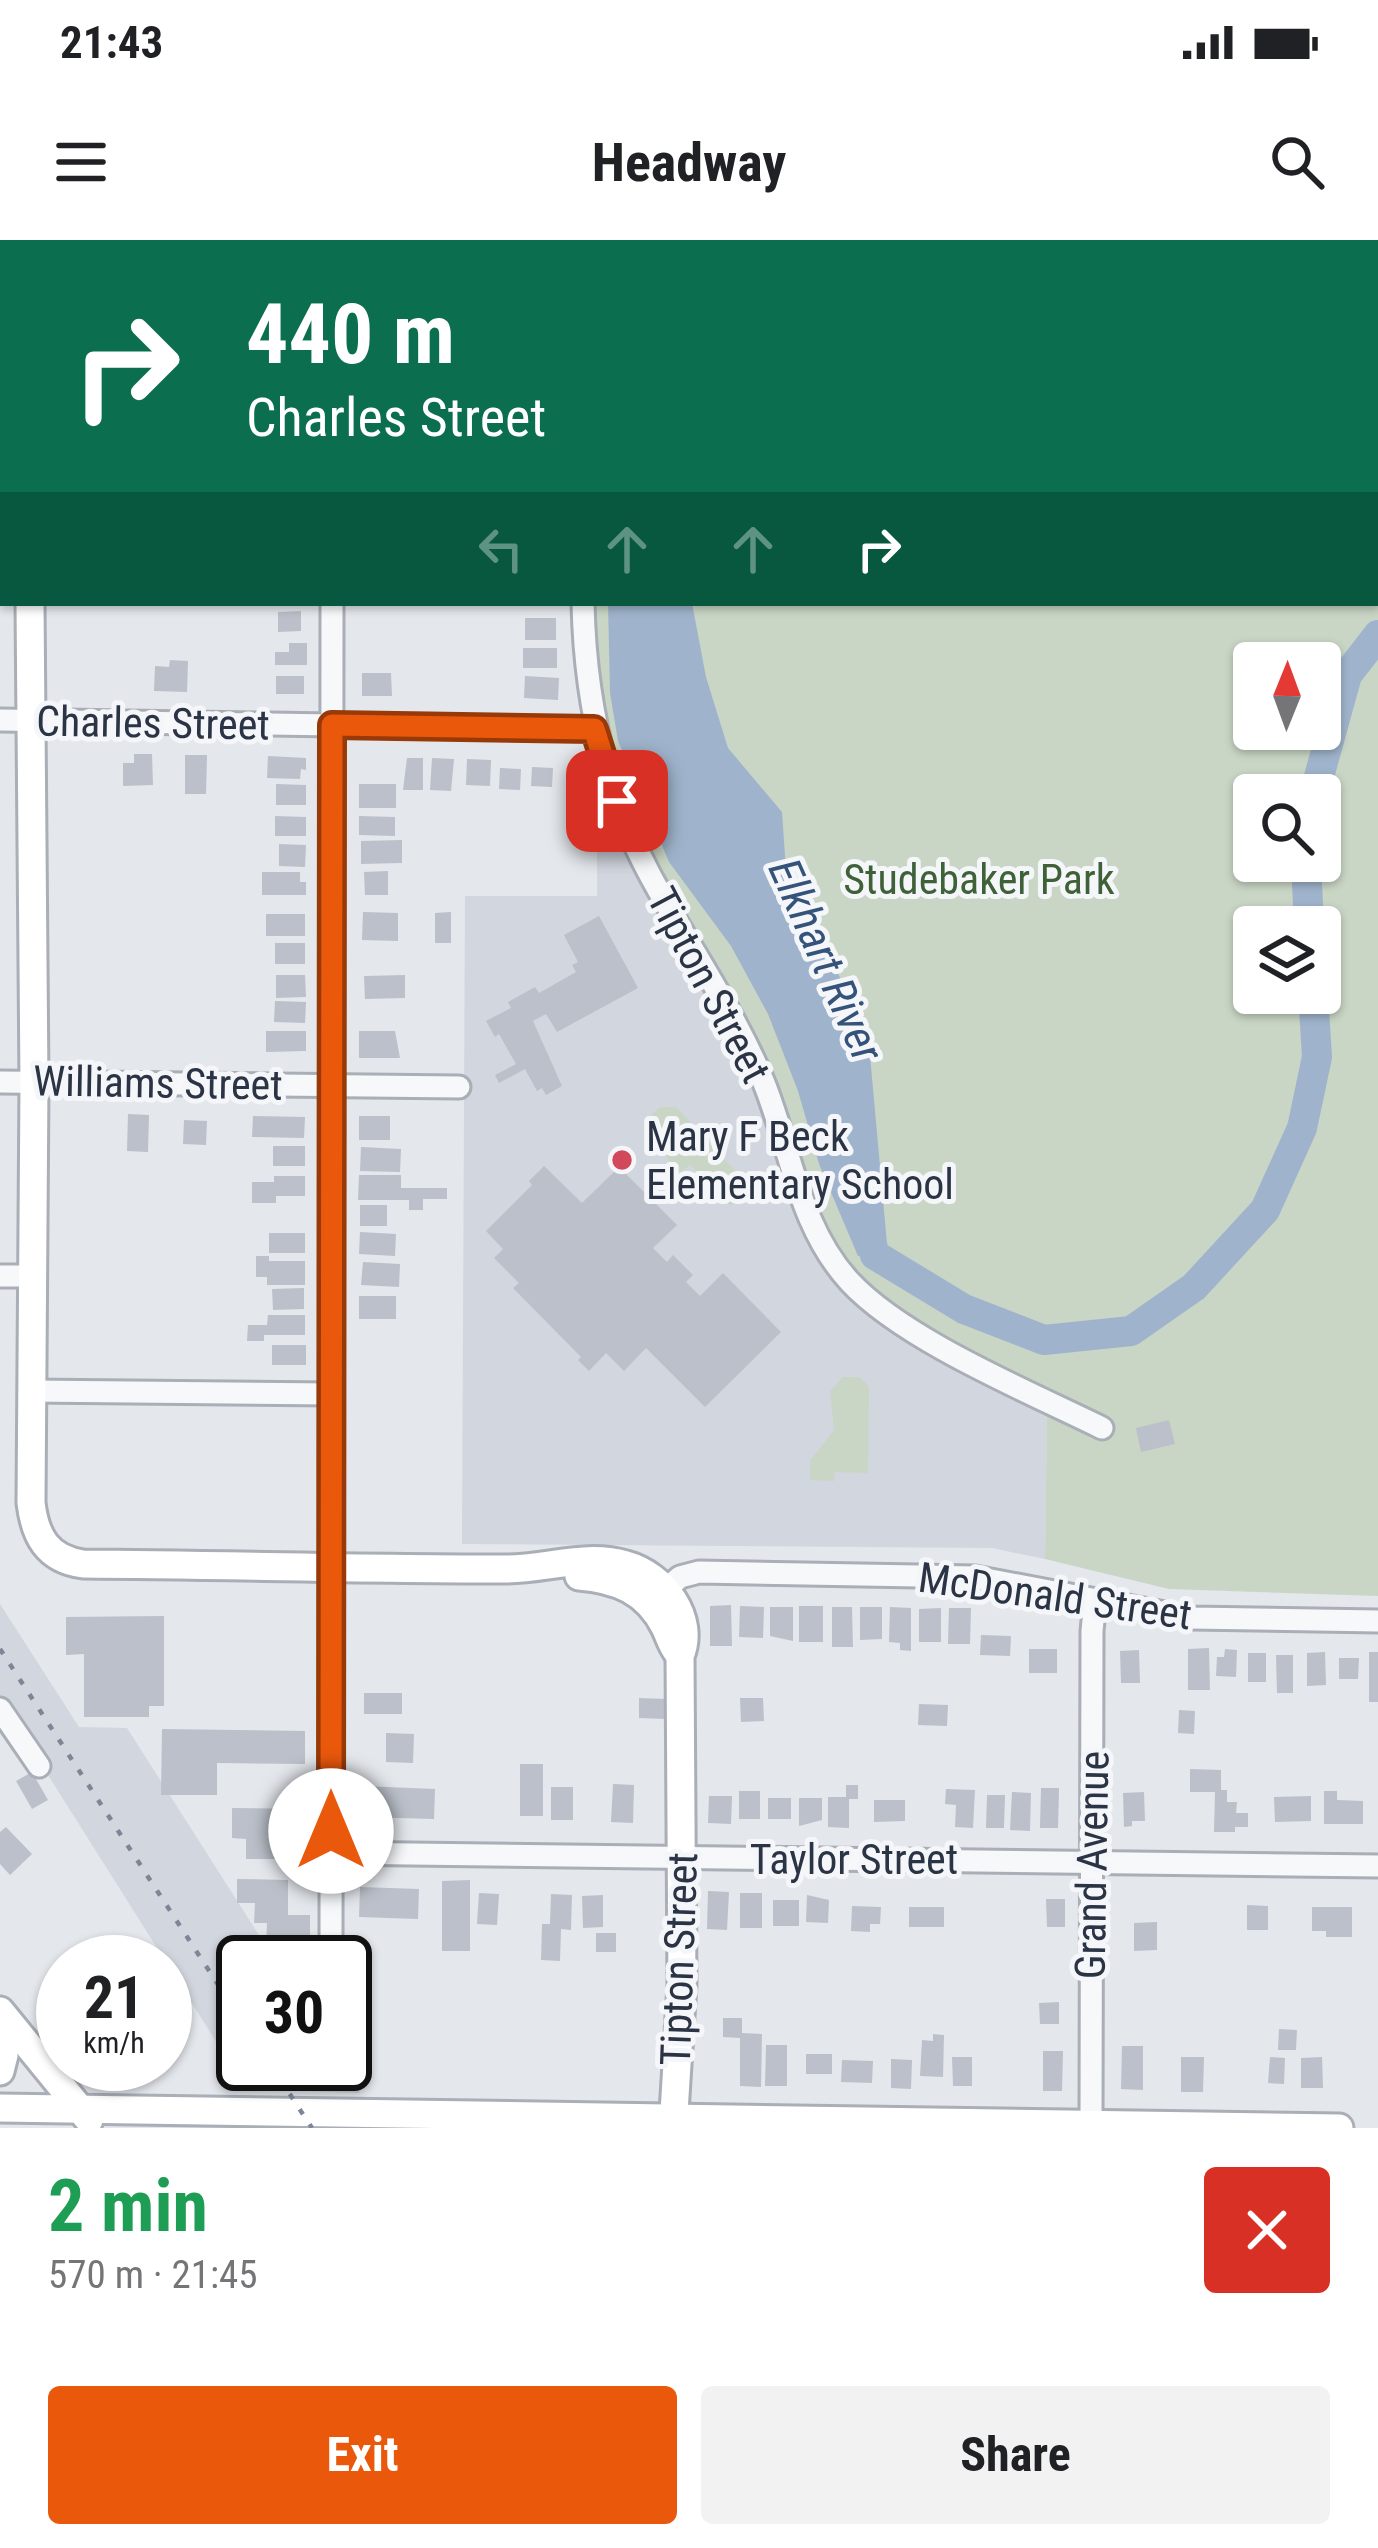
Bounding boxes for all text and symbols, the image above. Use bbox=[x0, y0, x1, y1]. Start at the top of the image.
text: 21:43 bbox=[60, 16, 163, 69]
icon: menu bbox=[48, 129, 114, 195]
icon: search bbox=[1264, 129, 1330, 195]
text: Headway bbox=[592, 131, 786, 194]
text: 440 m bbox=[246, 285, 455, 384]
icon: right bbox=[48, 288, 204, 444]
text: Charles Street bbox=[246, 386, 546, 449]
icon: left bbox=[468, 516, 534, 582]
icon: ahead bbox=[594, 516, 660, 582]
icon: ahead bbox=[720, 516, 786, 582]
icon: right bbox=[846, 516, 912, 582]
north arrow bbox=[1233, 642, 1341, 750]
map controls bbox=[1233, 642, 1341, 1014]
street label: Charles Street bbox=[36, 696, 270, 750]
pin bbox=[566, 750, 668, 852]
icon: arrive bbox=[584, 768, 650, 834]
button: search bbox=[1233, 774, 1341, 882]
water label: Elkhart River bbox=[758, 850, 895, 1071]
park label: Studebaker Park bbox=[843, 855, 1115, 904]
street label: Tipton Street bbox=[637, 879, 781, 1091]
button: layers bbox=[1233, 906, 1341, 1014]
street label: Williams Street bbox=[33, 1056, 283, 1110]
place label: Mary F Beck Elementary School bbox=[646, 1112, 954, 1209]
marker: Mary F Beck Elementary School bbox=[609, 1147, 635, 1173]
street label: McDonald Street bbox=[915, 1553, 1195, 1639]
street label: Grand Avenue bbox=[1066, 1750, 1118, 1980]
position arrow bbox=[268, 1768, 394, 1894]
street label: Taylor Street bbox=[750, 1835, 958, 1884]
street label: Tipton Street bbox=[651, 1851, 707, 2067]
speed limit sign: 30 bbox=[216, 1935, 372, 2091]
text: 21 bbox=[84, 1962, 144, 2033]
text: km/h bbox=[83, 2025, 145, 2060]
text: 2 min bbox=[48, 2164, 208, 2249]
button: close bbox=[1204, 2167, 1330, 2293]
text: 570 m · 21:45 bbox=[48, 2252, 258, 2298]
button: Exit bbox=[48, 2386, 677, 2524]
button: Share bbox=[701, 2386, 1330, 2524]

